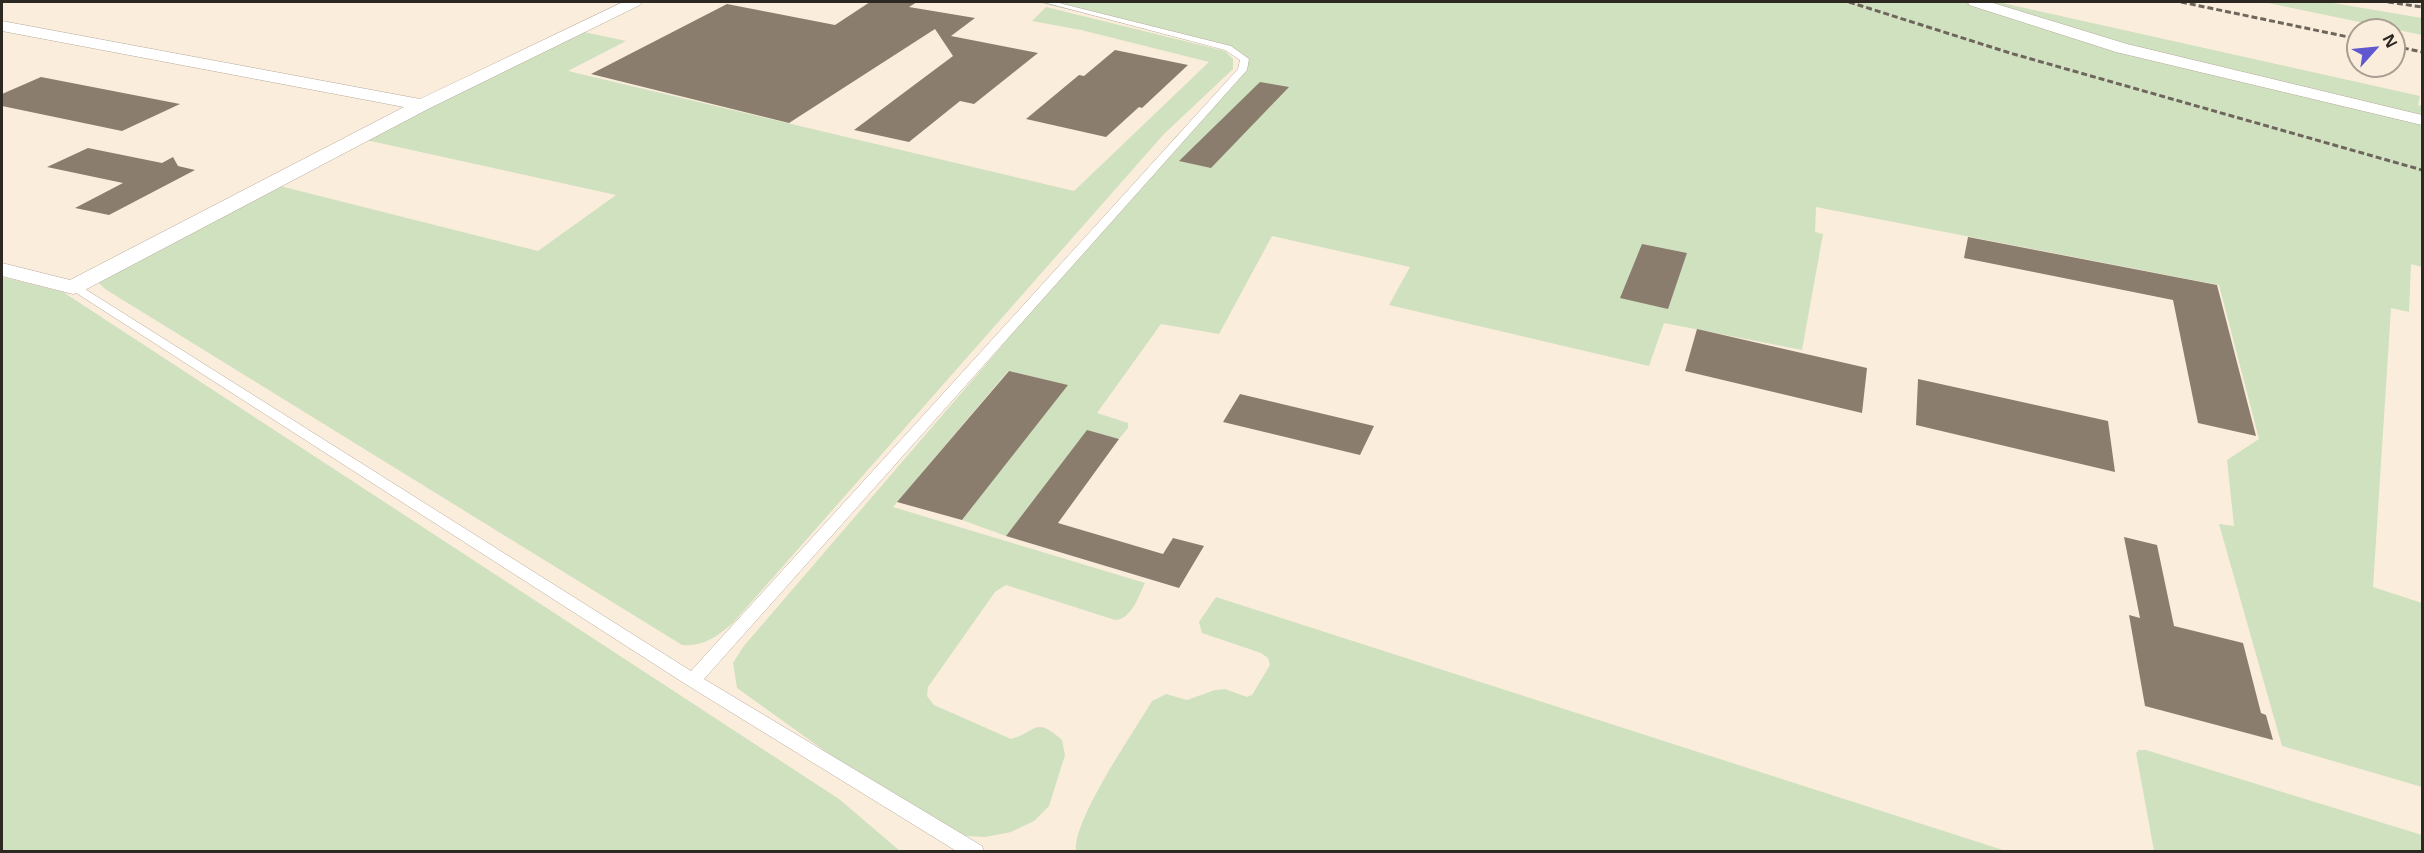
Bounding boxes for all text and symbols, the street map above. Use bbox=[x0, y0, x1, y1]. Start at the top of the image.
north arrow bbox=[2346, 18, 2406, 78]
text: N bbox=[2377, 30, 2403, 52]

